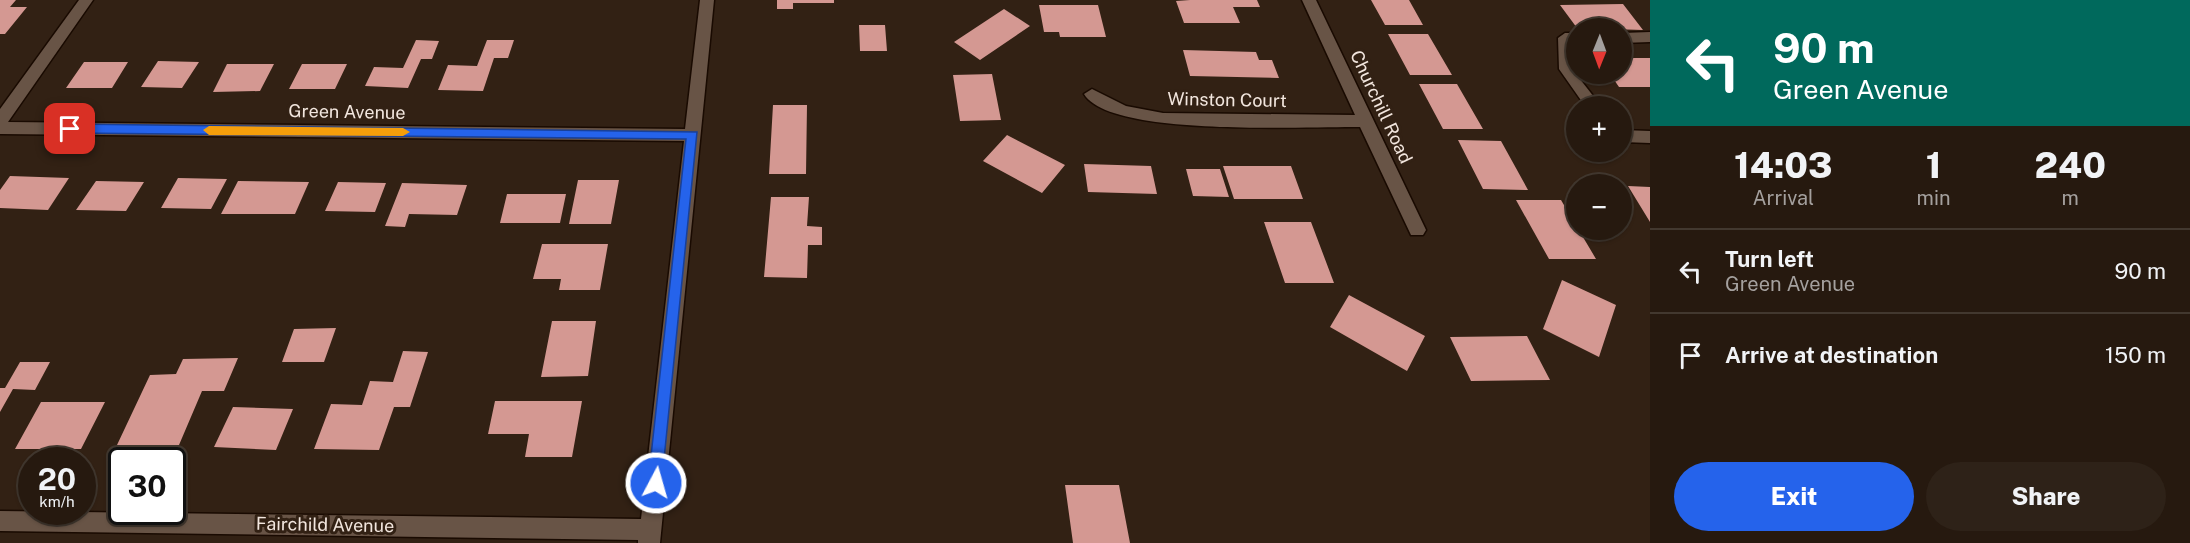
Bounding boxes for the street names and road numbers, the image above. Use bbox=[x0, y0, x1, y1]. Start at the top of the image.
street label: Churchill Road bbox=[1346, 47, 1417, 167]
street label: Winston Court bbox=[1167, 88, 1287, 111]
street label: Green Avenue bbox=[288, 100, 406, 123]
street label: Fairchild Avenue bbox=[256, 513, 394, 536]

